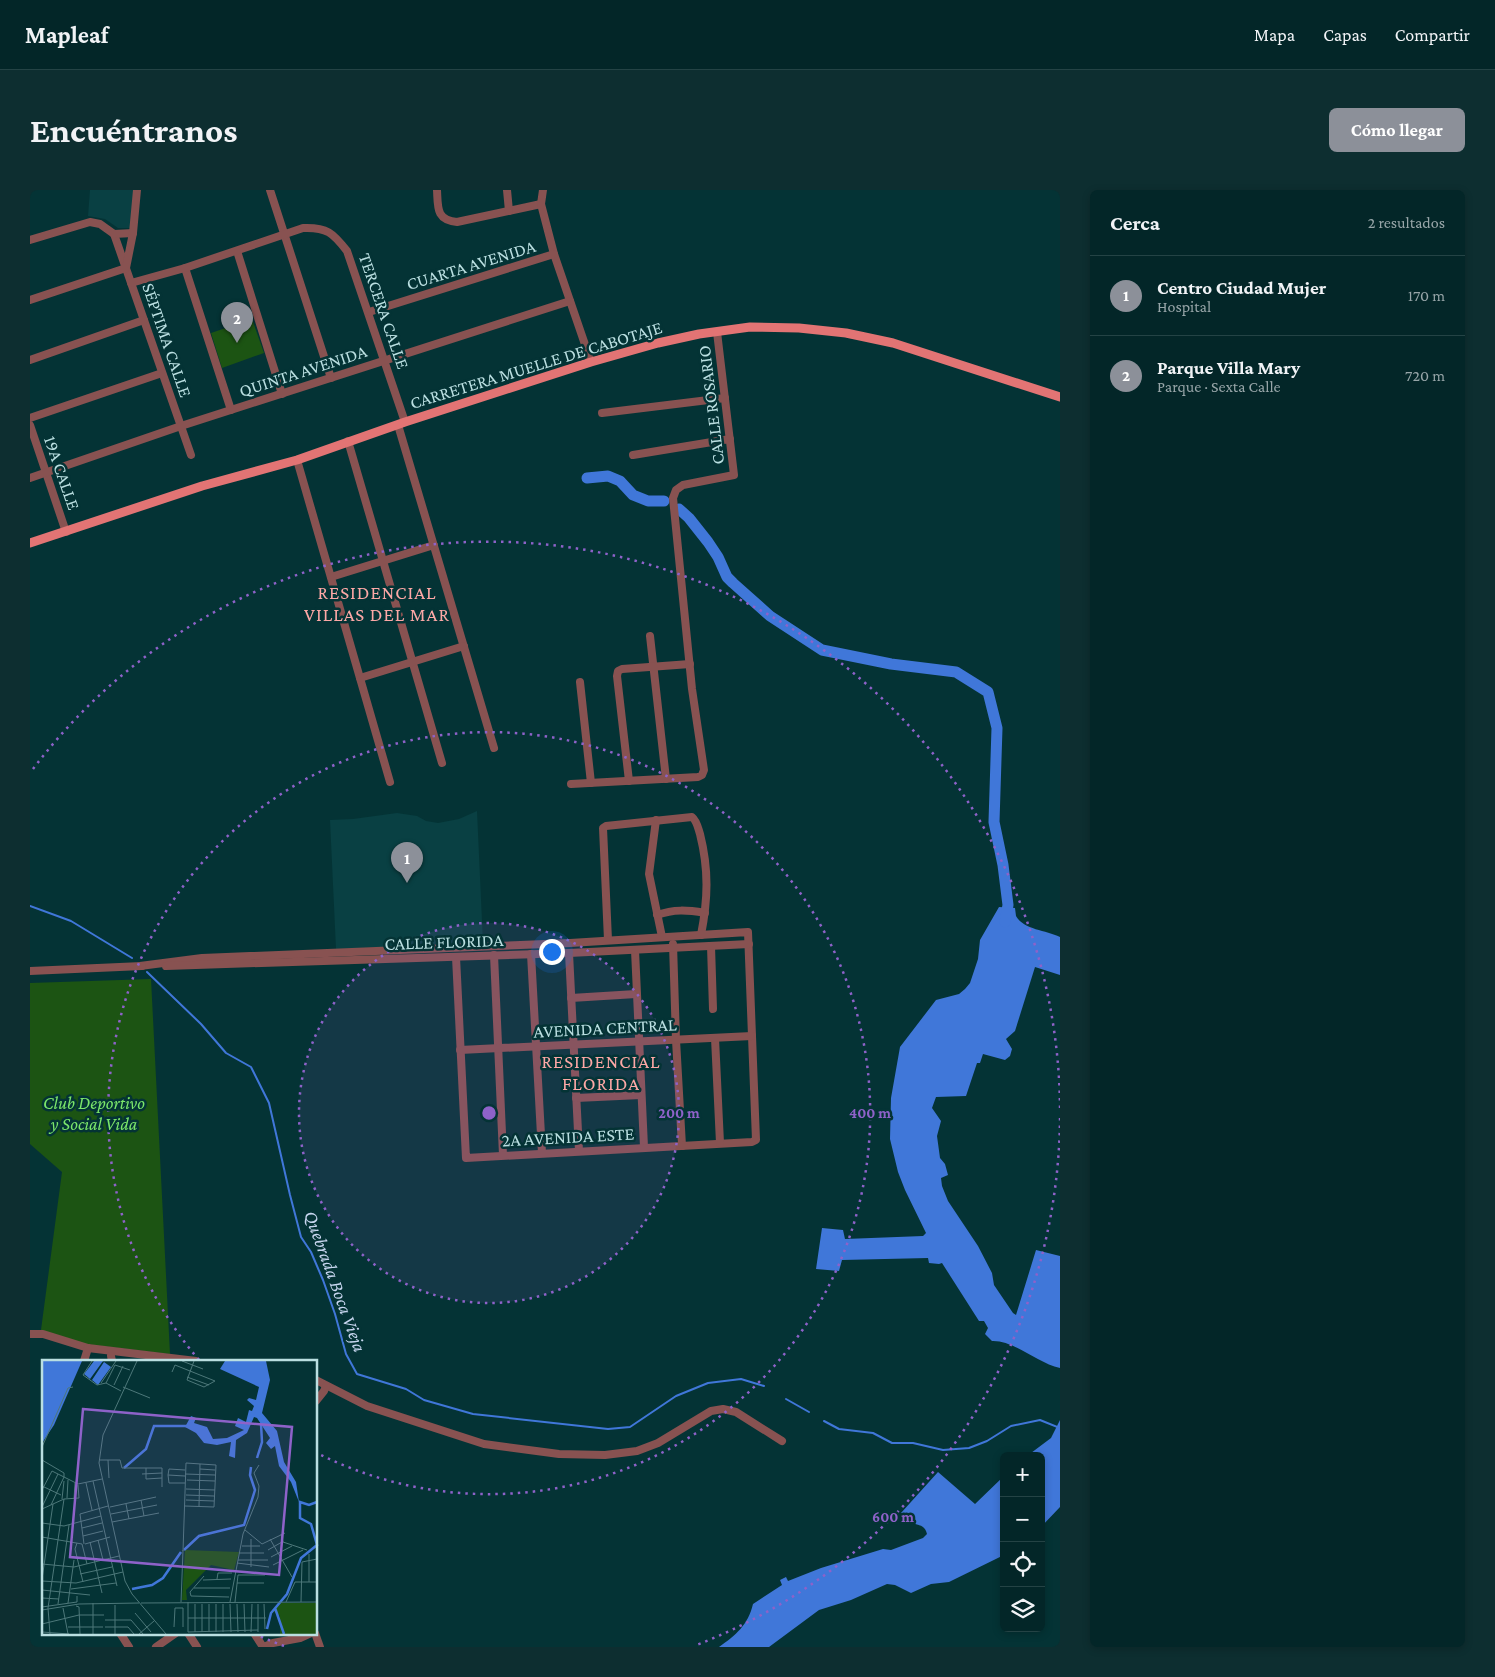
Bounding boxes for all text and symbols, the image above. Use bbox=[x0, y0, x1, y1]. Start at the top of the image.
text: Mapleaf bbox=[25, 21, 108, 48]
text: Mapa bbox=[1254, 25, 1295, 45]
text: Capas bbox=[1323, 25, 1367, 45]
text: Compartir bbox=[1395, 25, 1470, 45]
button: Cómo llegar bbox=[1329, 108, 1465, 152]
text: Encuéntranos bbox=[30, 111, 237, 150]
text: Cerca bbox=[1110, 211, 1160, 235]
text: 2 resultados bbox=[1368, 214, 1445, 231]
street label: CUARTA AVENIDA bbox=[404, 236, 539, 294]
street label: TERCERA CALLE bbox=[355, 250, 413, 372]
text: Centro Ciudad Mujer bbox=[1157, 277, 1326, 298]
street label: SÉPTIMA CALLE bbox=[138, 280, 196, 400]
text: 1 bbox=[1123, 287, 1129, 304]
text: 170 m bbox=[1408, 287, 1445, 304]
text: Hospital bbox=[1157, 298, 1211, 315]
pin: 2 bbox=[221, 302, 253, 343]
street label: CARRETERA MUELLE DE CABOTAJE bbox=[407, 317, 665, 413]
street label: QUINTA AVENIDA bbox=[237, 341, 370, 401]
street label: CALLE ROSARIO bbox=[694, 344, 728, 466]
text: Parque Villa Mary bbox=[1157, 357, 1300, 378]
text: 2 bbox=[1122, 367, 1130, 384]
text: 720 m bbox=[1405, 367, 1445, 384]
text: Parque · Sexta Calle bbox=[1157, 378, 1281, 395]
street label: 19A CALLE bbox=[40, 433, 84, 513]
district label: RESIDENCIAL VILLAS DEL MAR bbox=[304, 582, 450, 625]
pin: 1 bbox=[391, 842, 423, 883]
street label: CALLE FLORIDA bbox=[384, 930, 505, 954]
your location bbox=[539, 939, 565, 965]
street label: AVENIDA CENTRAL bbox=[533, 1014, 677, 1042]
district label: RESIDENCIAL FLORIDA bbox=[541, 1051, 661, 1094]
park label: Club Deportivo y Social Vida bbox=[43, 1093, 145, 1134]
centre of rings bbox=[480, 1104, 498, 1122]
text: 200 m bbox=[658, 1105, 700, 1121]
text: 400 m bbox=[849, 1105, 891, 1121]
street label: 2A AVENIDA ESTE bbox=[501, 1124, 635, 1150]
water label: Quebrada Boca Vieja bbox=[299, 1208, 371, 1355]
inset map bbox=[42, 1360, 318, 1634]
map controls bbox=[1000, 1452, 1045, 1632]
button: + bbox=[1000, 1452, 1045, 1497]
button: − bbox=[1000, 1497, 1045, 1542]
text: 600 m bbox=[872, 1509, 914, 1525]
button: locate bbox=[1000, 1542, 1045, 1587]
button: layers bbox=[1000, 1587, 1045, 1632]

